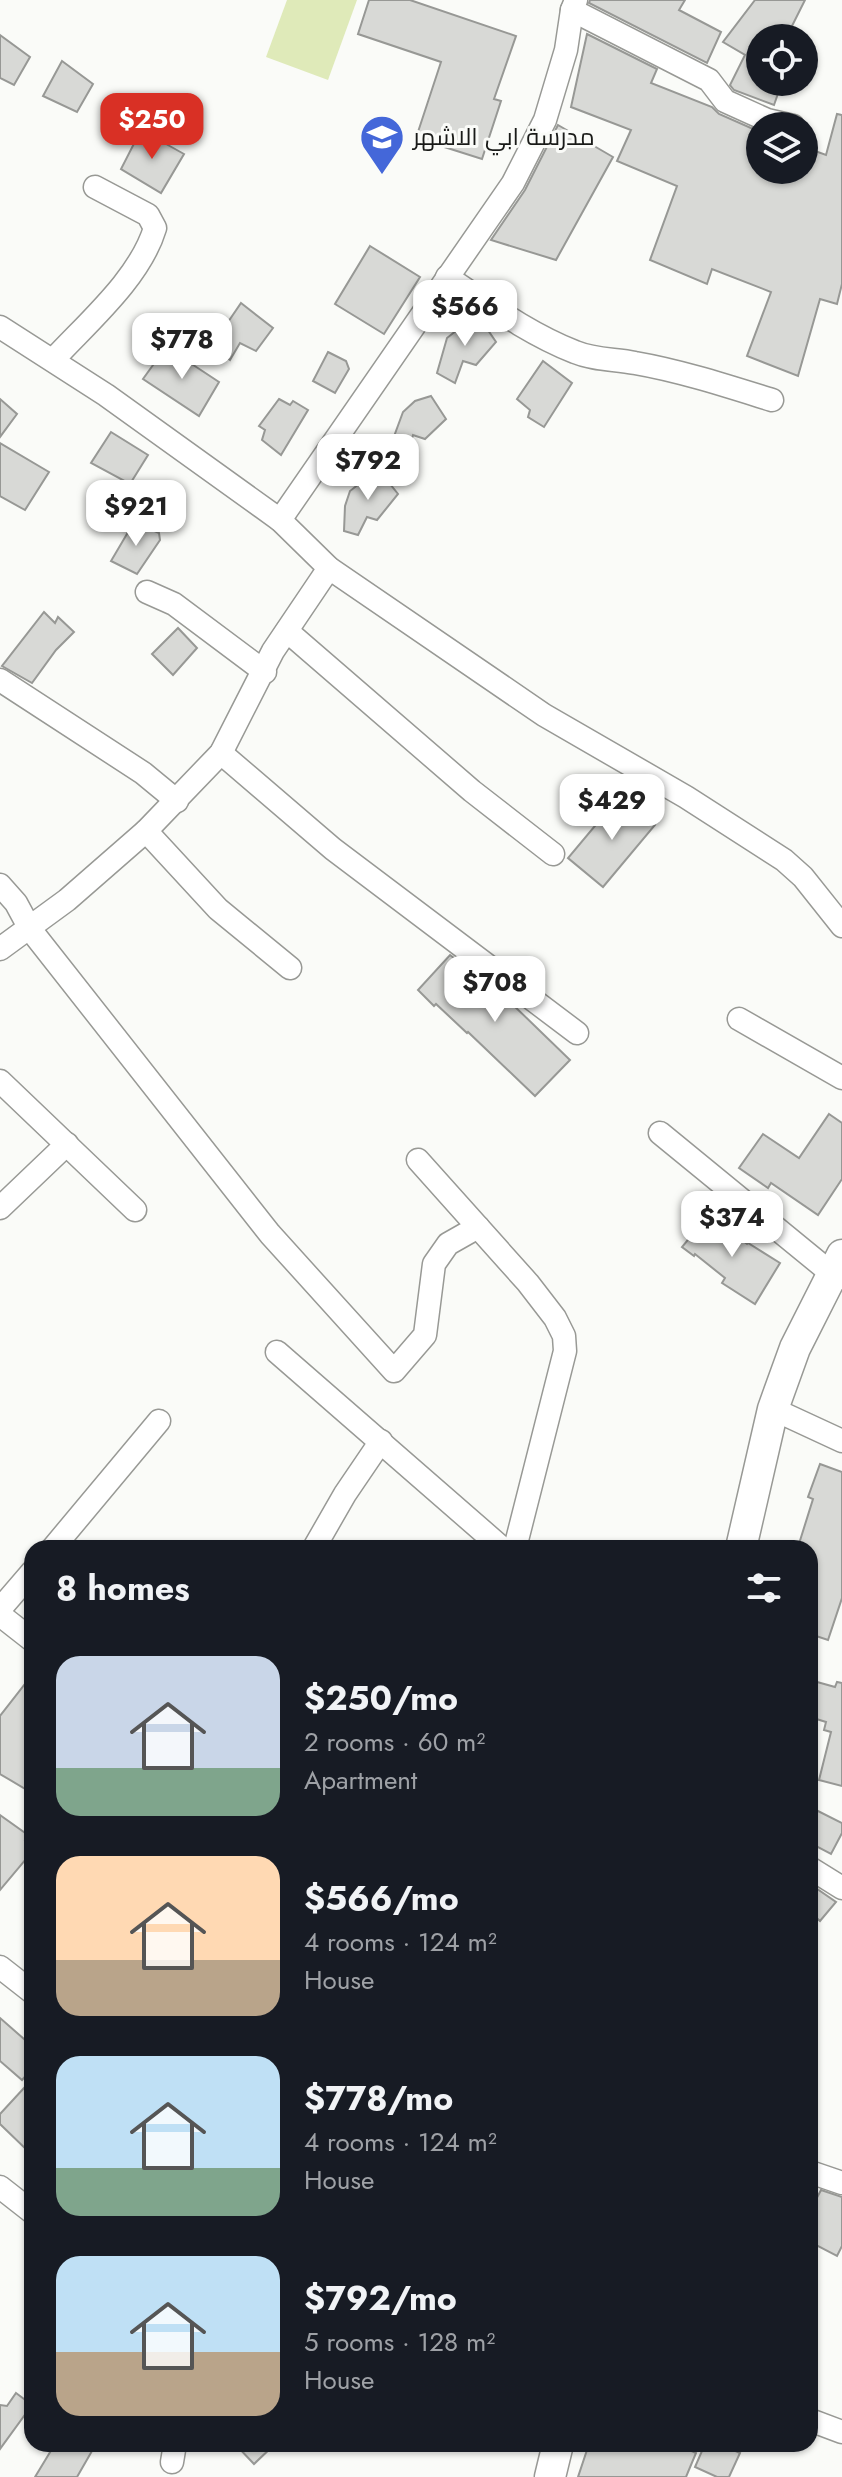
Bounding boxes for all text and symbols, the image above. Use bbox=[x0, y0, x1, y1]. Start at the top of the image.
map controls bbox=[746, 24, 818, 184]
button: locate bbox=[746, 24, 818, 96]
pin: $250 bbox=[105, 93, 199, 161]
text: $250 bbox=[118, 100, 186, 138]
button: layers bbox=[746, 112, 818, 184]
school or university icon: مدرسة ابي الاشهر bbox=[358, 113, 406, 176]
place label: مدرسة ابي الاشهر bbox=[411, 119, 595, 156]
pin: $566 bbox=[418, 280, 512, 348]
text: $566 bbox=[431, 287, 499, 325]
pin: $778 bbox=[135, 313, 229, 381]
text: $778 bbox=[150, 320, 214, 358]
pin: $792 bbox=[321, 434, 415, 502]
text: $792 bbox=[335, 441, 401, 479]
pin: $921 bbox=[89, 480, 183, 548]
text: $921 bbox=[104, 487, 168, 525]
pin: $429 bbox=[565, 774, 659, 842]
text: $429 bbox=[578, 781, 646, 819]
pin: $708 bbox=[448, 956, 542, 1024]
text: $708 bbox=[462, 963, 528, 1001]
pin: $374 bbox=[685, 1191, 779, 1259]
text: $374 bbox=[699, 1198, 765, 1236]
text: 8 homes bbox=[56, 1564, 190, 1613]
icon: filters bbox=[742, 1566, 786, 1610]
text: $250/mo bbox=[304, 1674, 458, 1723]
icon: home bbox=[120, 1688, 216, 1784]
text: 2 rooms · 60 m² bbox=[304, 1723, 485, 1761]
text: Apartment bbox=[304, 1761, 417, 1799]
text: $566/mo bbox=[304, 1874, 459, 1923]
icon: home bbox=[120, 1888, 216, 1984]
text: 4 rooms · 124 m² bbox=[304, 1923, 497, 1961]
text: House bbox=[304, 1961, 374, 1999]
text: $778/mo bbox=[304, 2074, 453, 2123]
icon: home bbox=[120, 2088, 216, 2184]
text: 4 rooms · 124 m² bbox=[304, 2123, 497, 2161]
text: House bbox=[304, 2161, 374, 2199]
text: $792/mo bbox=[304, 2274, 457, 2323]
icon: home bbox=[120, 2288, 216, 2384]
text: 5 rooms · 128 m² bbox=[304, 2323, 495, 2361]
text: House bbox=[304, 2361, 374, 2399]

